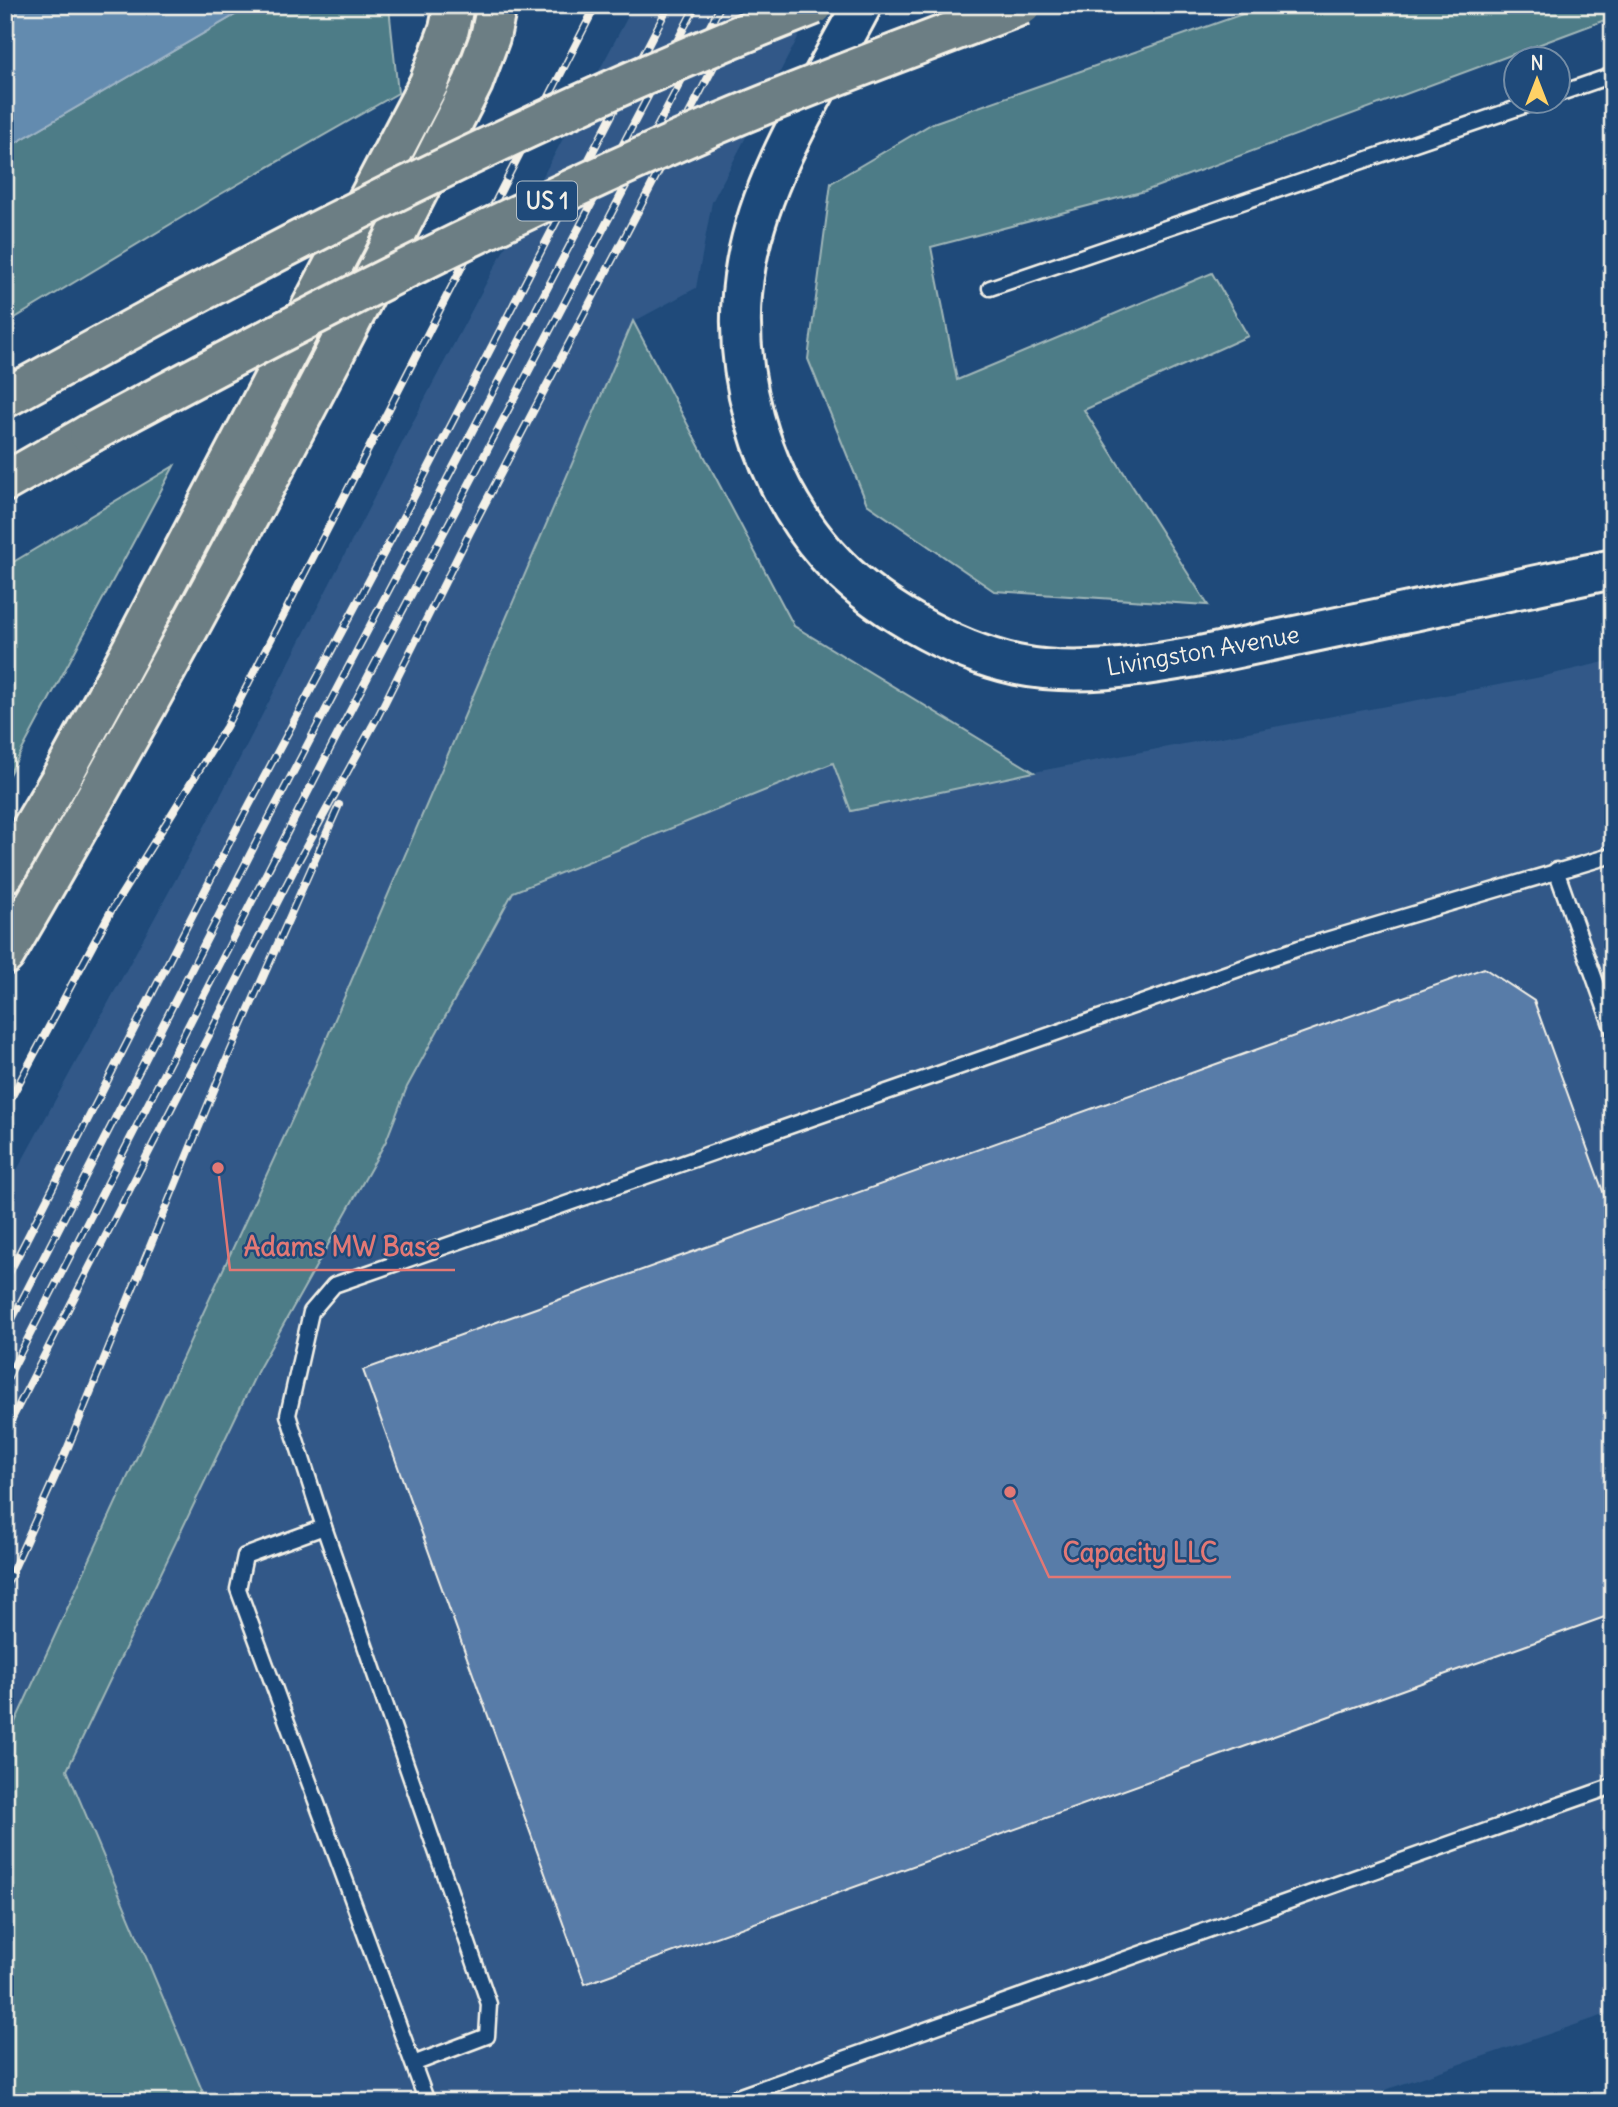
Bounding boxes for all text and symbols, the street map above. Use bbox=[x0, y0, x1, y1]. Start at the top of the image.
north arrow bbox=[1502, 46, 1572, 116]
text: N bbox=[1530, 51, 1544, 75]
road number: US 1 bbox=[517, 182, 577, 220]
street label: Livingston Avenue bbox=[1104, 618, 1302, 682]
callout: Adams MW Base bbox=[230, 1223, 455, 1270]
text: Adams MW Base bbox=[244, 1230, 440, 1263]
callout: Capacity LLC bbox=[1049, 1530, 1231, 1577]
text: Capacity LLC bbox=[1063, 1536, 1217, 1569]

